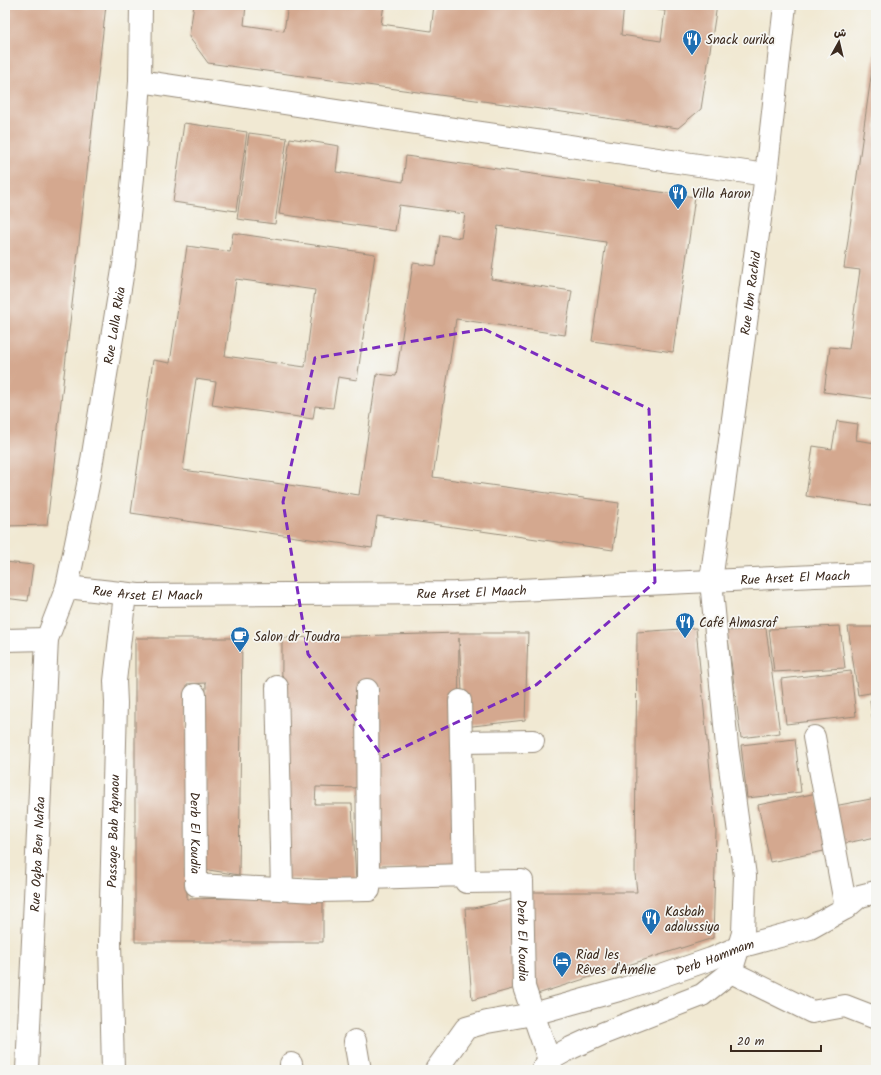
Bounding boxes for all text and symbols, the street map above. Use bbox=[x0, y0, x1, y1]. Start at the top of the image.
north arrow bbox=[819, 22, 859, 62]
text: ش bbox=[833, 23, 848, 43]
restaurant icon: Snack ourika bbox=[681, 28, 703, 56]
place label: Snack ourika bbox=[706, 30, 775, 51]
restaurant icon: Villa Aaron bbox=[667, 182, 689, 210]
place label: Villa Aaron bbox=[692, 184, 751, 205]
street label: Rue Ibn Rachid bbox=[735, 250, 768, 336]
street label: Rue Lalla Rkia bbox=[99, 285, 132, 366]
street label: Rue Arset El Maach bbox=[740, 566, 851, 592]
street label: Rue Arset El Maach bbox=[91, 581, 203, 607]
street label: Rue Arset El Maach bbox=[416, 581, 527, 605]
restaurant icon: Café Almasraf bbox=[674, 611, 696, 639]
place label: Café Almasraf bbox=[699, 613, 778, 634]
cafe icon: Salon dr Toudra bbox=[229, 625, 251, 653]
place label: Salon dr Toudra bbox=[254, 627, 340, 648]
street label: Passage Bab Agnaou bbox=[102, 773, 126, 888]
street label: Derb El Koudia bbox=[184, 792, 205, 874]
street label: Rue Oqba Ben Nafaa bbox=[25, 796, 52, 913]
street label: Derb El Koudia bbox=[510, 899, 533, 982]
place label: Kasbah adalussiya bbox=[665, 902, 719, 938]
restaurant icon: Kasbah adalussiya bbox=[640, 907, 662, 935]
street label: Derb Hammam bbox=[673, 934, 757, 982]
place label: Riad les Rêves d'Amélie bbox=[576, 945, 656, 981]
hotel icon: Riad les Rêves d'Amélie bbox=[551, 950, 573, 978]
scale bar bbox=[731, 1027, 821, 1053]
text: 20 m bbox=[737, 1032, 765, 1051]

